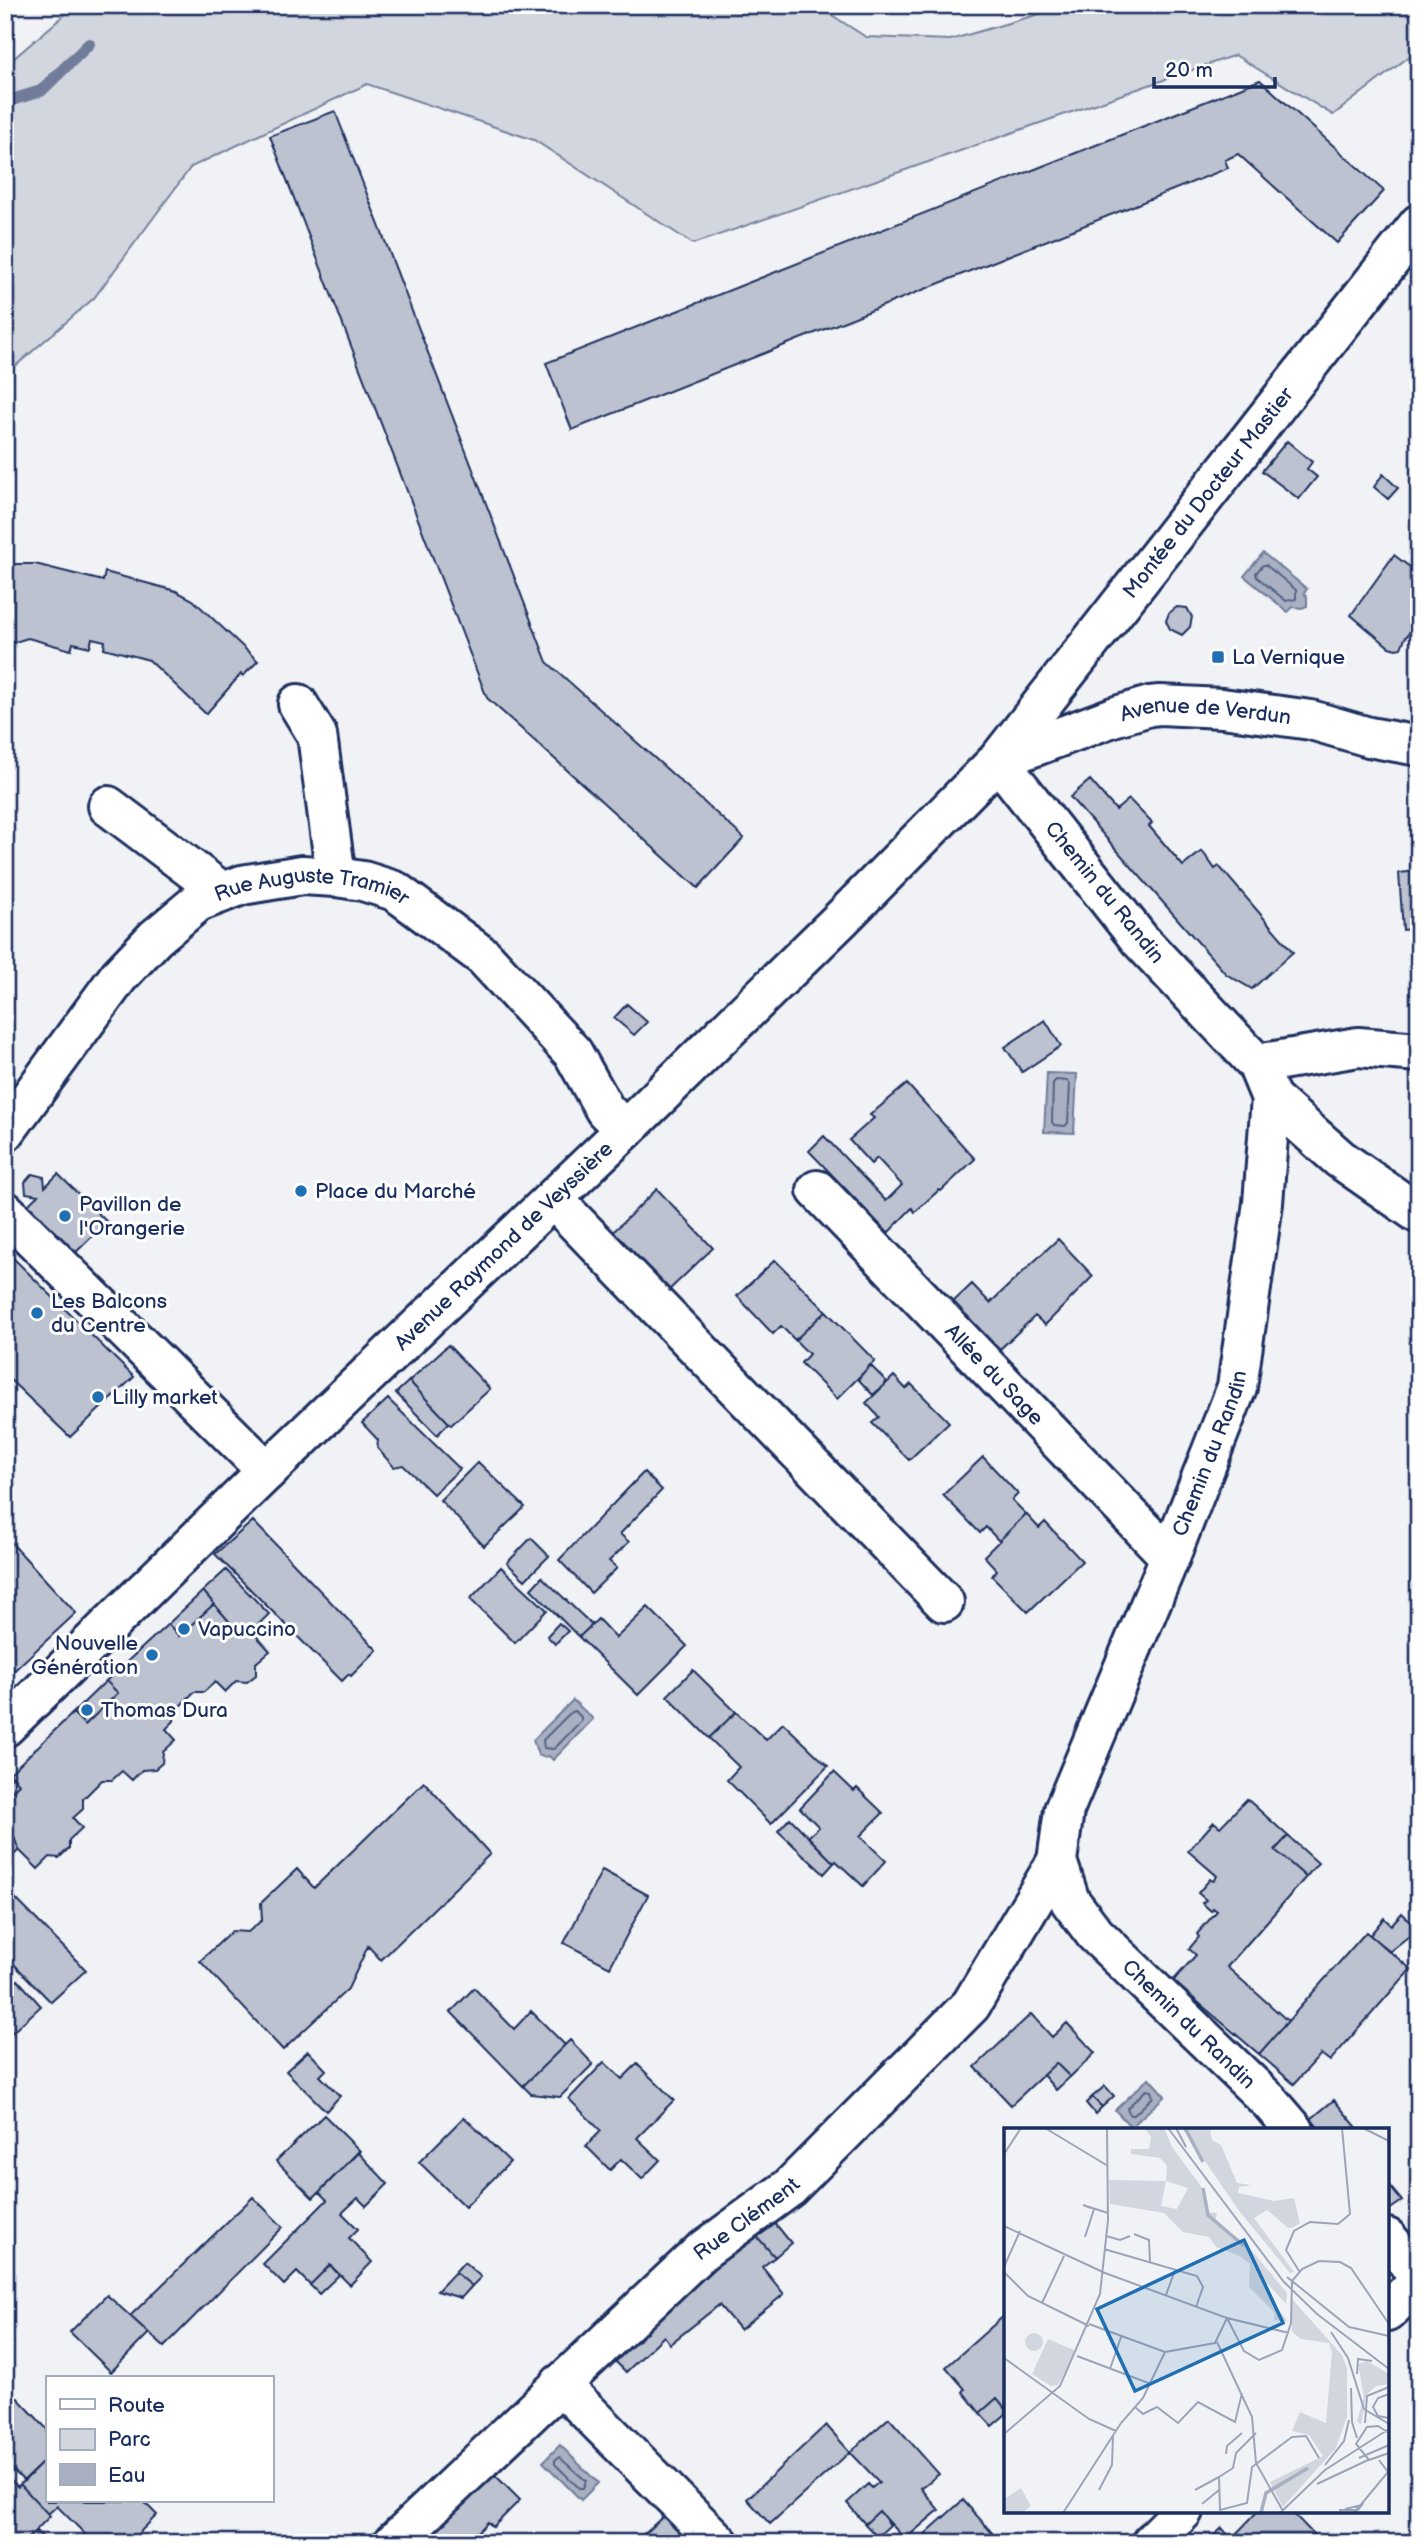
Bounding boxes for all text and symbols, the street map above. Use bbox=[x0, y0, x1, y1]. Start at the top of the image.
scale bar bbox=[1154, 46, 1275, 90]
text: 20 m bbox=[1165, 58, 1213, 83]
street label: Montée du Docteur Mastier bbox=[1118, 382, 1299, 603]
place label: La Vernique bbox=[1232, 645, 1345, 670]
marker: La Vernique bbox=[1210, 649, 1226, 665]
street label: Avenue de Verdun bbox=[1117, 692, 1293, 730]
street label: Chemin du Randin bbox=[1040, 816, 1170, 968]
street label: Rue Auguste Tramier bbox=[211, 863, 415, 911]
street label: Avenue Raymond de Veyssière bbox=[390, 1136, 618, 1356]
place label: Place du Marché bbox=[315, 1179, 476, 1204]
marker: Place du Marché bbox=[293, 1183, 309, 1199]
place label: Pavillon de l'Orangerie bbox=[79, 1192, 185, 1241]
marker: Pavillon de l'Orangerie bbox=[57, 1208, 73, 1224]
place label: Les Balcons du Centre bbox=[51, 1289, 167, 1338]
marker: Les Balcons du Centre bbox=[29, 1305, 45, 1321]
street label: Allée du Sage bbox=[940, 1319, 1049, 1431]
street label: Chemin du Randin bbox=[1167, 1369, 1252, 1540]
place label: Lilly market bbox=[112, 1385, 218, 1410]
marker: Lilly market bbox=[90, 1389, 106, 1405]
place label: Vapuccino bbox=[198, 1617, 296, 1642]
marker: Vapuccino bbox=[176, 1621, 192, 1637]
place label: Nouvelle Génération bbox=[31, 1631, 138, 1680]
marker: Nouvelle Génération bbox=[144, 1647, 160, 1663]
place label: Thomas Dura bbox=[101, 1698, 228, 1723]
marker: Thomas Dura bbox=[79, 1702, 95, 1718]
street label: Chemin du Randin bbox=[1117, 1954, 1261, 2094]
inset map bbox=[1004, 2128, 1389, 2513]
street label: Rue Clément bbox=[689, 2172, 806, 2266]
legend bbox=[46, 2376, 273, 2502]
text: Route bbox=[108, 2393, 165, 2418]
text: Parc bbox=[108, 2427, 151, 2452]
text: Eau bbox=[108, 2463, 145, 2488]

